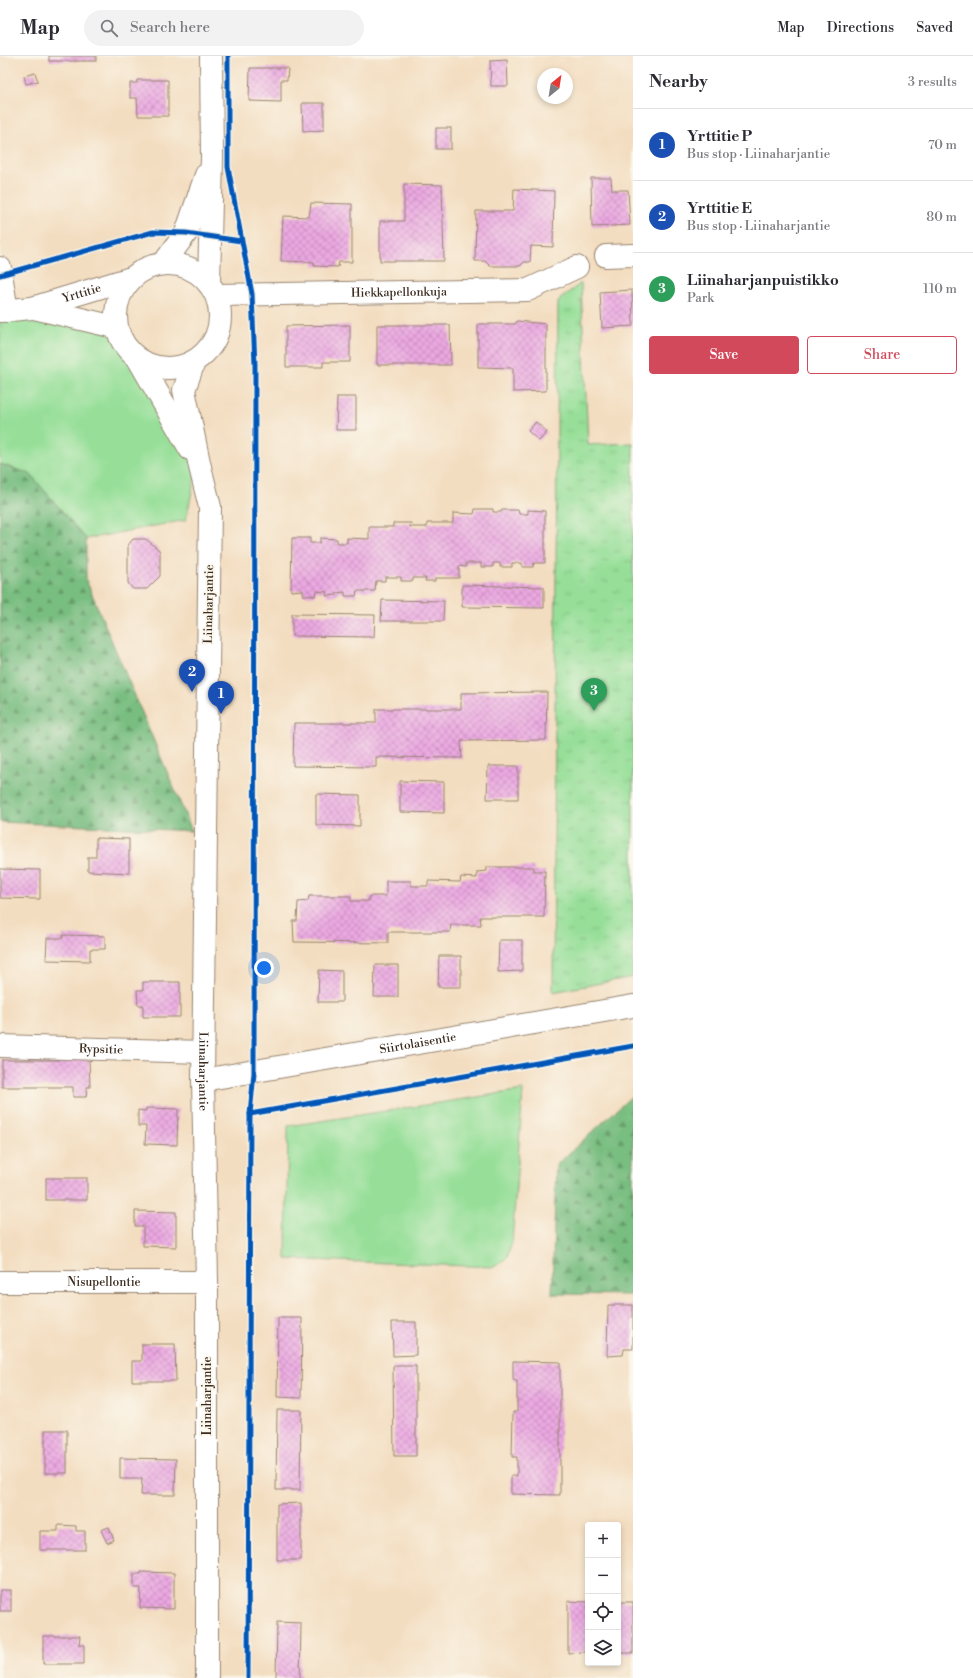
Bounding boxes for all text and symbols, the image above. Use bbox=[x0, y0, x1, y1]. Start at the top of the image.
search box bbox=[84, 10, 364, 46]
text: Map bbox=[20, 16, 60, 40]
icon: search bbox=[98, 17, 120, 39]
text: Search here bbox=[130, 18, 210, 37]
text: Map bbox=[777, 19, 805, 37]
text: Directions bbox=[827, 19, 894, 37]
text: Saved bbox=[916, 19, 953, 37]
north arrow bbox=[537, 68, 573, 104]
text: Nearby bbox=[649, 71, 708, 93]
text: 3 results bbox=[908, 74, 957, 90]
text: Yrttitie P bbox=[687, 127, 752, 146]
text: 1 bbox=[659, 137, 665, 153]
text: 70 m bbox=[928, 137, 957, 153]
text: Bus stop · Liinaharjantie bbox=[687, 146, 830, 162]
text: Yrttitie E bbox=[687, 199, 752, 218]
text: 2 bbox=[658, 209, 666, 225]
text: 80 m bbox=[926, 209, 957, 225]
text: Bus stop · Liinaharjantie bbox=[687, 218, 830, 234]
text: Liinaharjanpuistikko bbox=[687, 271, 839, 290]
street label: Yrttitie bbox=[60, 280, 103, 306]
text: 3 bbox=[658, 281, 666, 297]
text: 110 m bbox=[923, 281, 957, 297]
street label: Hiekkapellonkuja bbox=[351, 284, 448, 300]
text: Park bbox=[687, 290, 714, 306]
button: Save bbox=[649, 336, 799, 374]
button: Share bbox=[807, 336, 957, 374]
street label: Liinaharjantie bbox=[201, 564, 217, 644]
pin: 2 bbox=[179, 659, 205, 692]
pin: 3 bbox=[581, 678, 607, 711]
pin: 1 bbox=[208, 681, 234, 714]
your location bbox=[254, 958, 274, 978]
street label: Siirtolaisentie bbox=[378, 1029, 457, 1057]
street label: Liinaharjantie bbox=[195, 1032, 211, 1111]
street label: Rypsitie bbox=[79, 1041, 123, 1057]
street label: Nisupellontie bbox=[67, 1275, 141, 1290]
street label: Liinaharjantie bbox=[200, 1356, 215, 1436]
map controls bbox=[585, 1522, 621, 1666]
button: + bbox=[585, 1522, 621, 1558]
button: − bbox=[585, 1558, 621, 1594]
button: locate bbox=[585, 1594, 621, 1630]
button: layers bbox=[585, 1630, 621, 1666]

